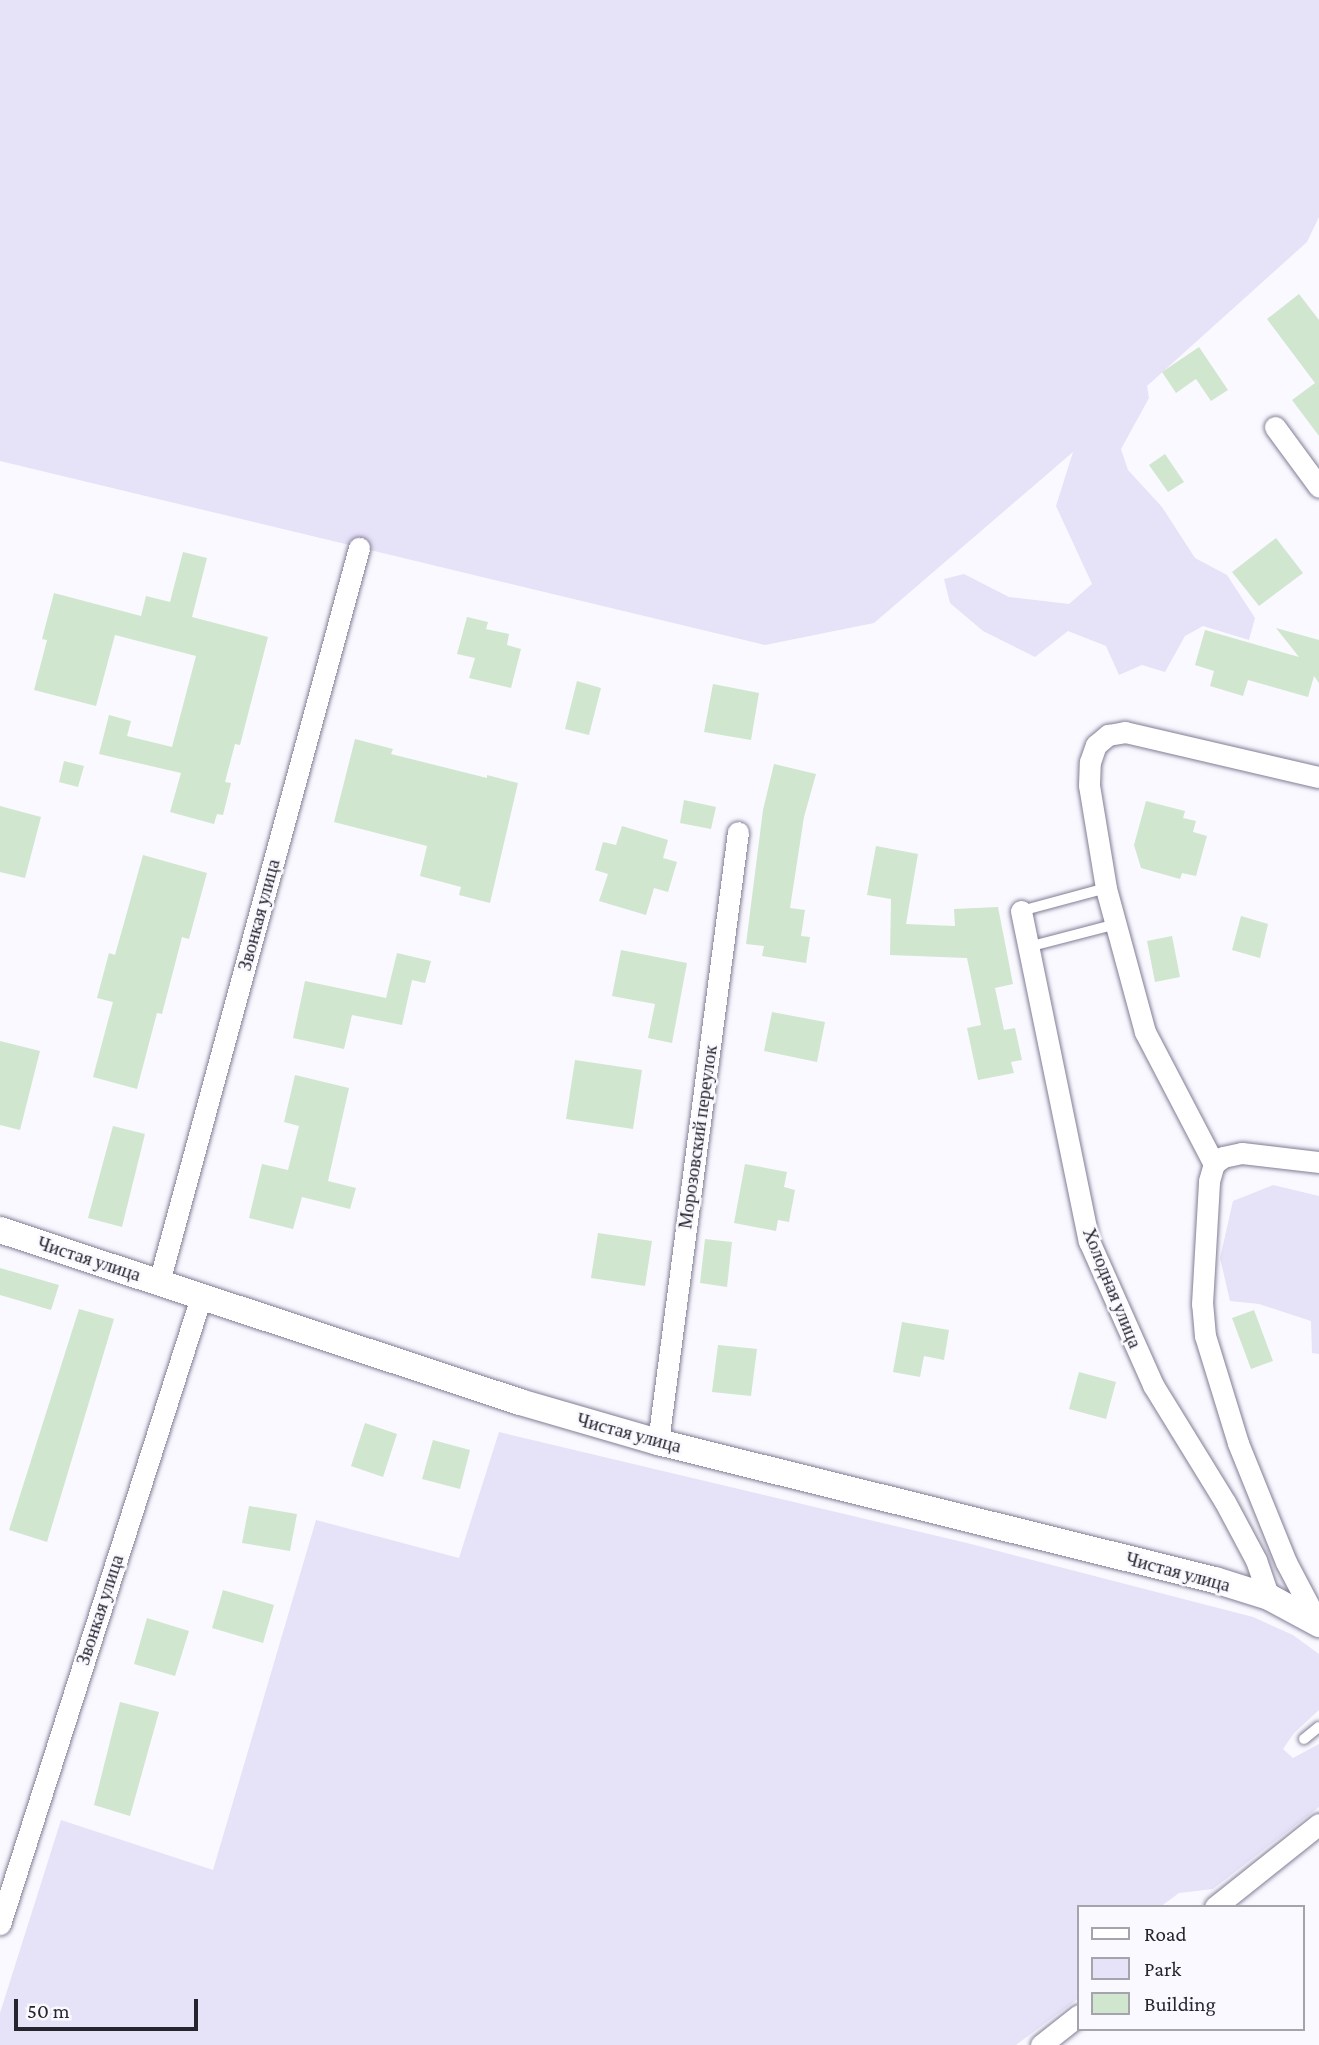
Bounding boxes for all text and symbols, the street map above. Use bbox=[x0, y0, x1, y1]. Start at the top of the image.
street label: Звонкая улица bbox=[233, 857, 285, 973]
street label: Морозовский переулок bbox=[674, 1044, 722, 1230]
street label: Холодная улица bbox=[1078, 1225, 1146, 1351]
street label: Чистая улица bbox=[35, 1232, 143, 1286]
street label: Чистая улица bbox=[574, 1408, 684, 1458]
street label: Чистая улица bbox=[1123, 1547, 1233, 1597]
street label: Звонкая улица bbox=[71, 1552, 129, 1668]
legend bbox=[1078, 1905, 1305, 2031]
text: Road bbox=[1144, 1922, 1187, 1946]
text: Park bbox=[1144, 1957, 1181, 1981]
scale bar bbox=[18, 1986, 201, 2030]
text: Building bbox=[1144, 1992, 1216, 2016]
text: 50 m bbox=[27, 1999, 70, 2023]

